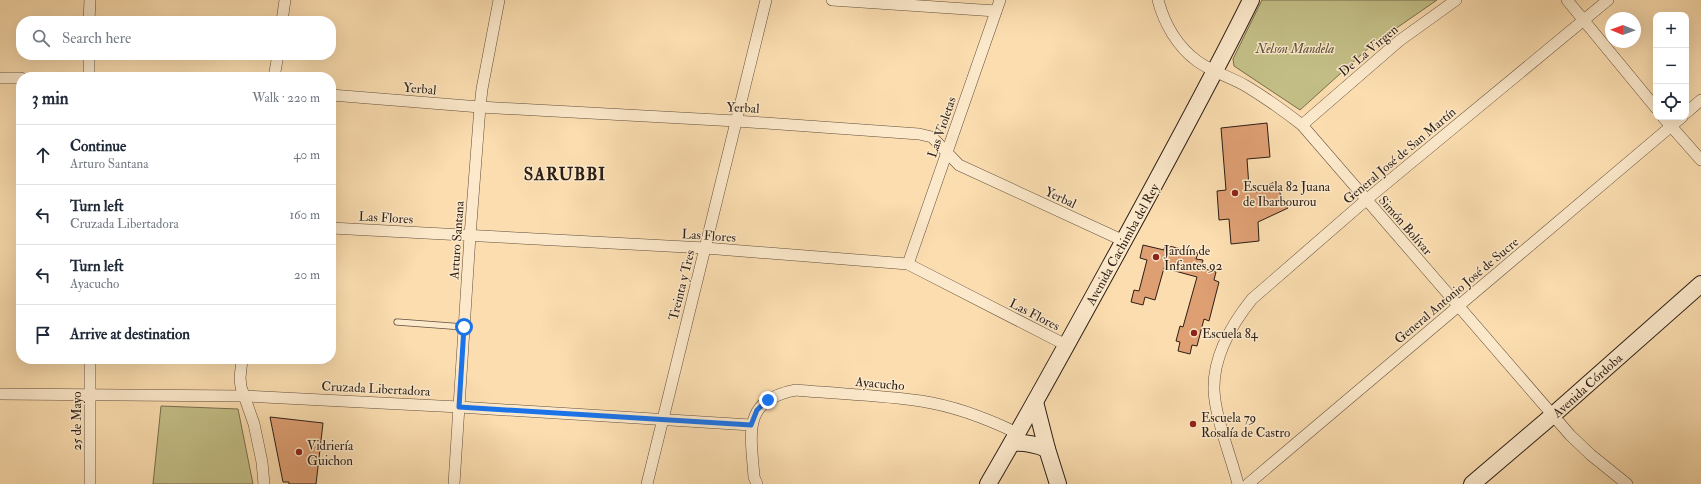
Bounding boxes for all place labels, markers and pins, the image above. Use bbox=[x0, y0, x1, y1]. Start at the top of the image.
place label: Escuela 82 Juana de Ibarbourou bbox=[1243, 179, 1331, 210]
marker: Escuela 82 Juana de Ibarbourou bbox=[1230, 188, 1240, 198]
place label: Jardín de Infantes 92 bbox=[1163, 243, 1223, 274]
marker: Jardín de Infantes 92 bbox=[1151, 252, 1161, 262]
place label: Escuela 84 bbox=[1202, 326, 1259, 342]
marker: Escuela 84 bbox=[1189, 328, 1199, 338]
place label: Escuela 79 Rosalía de Castro bbox=[1201, 410, 1290, 441]
marker: Escuela 79 Rosalía de Castro bbox=[1188, 419, 1198, 429]
place label: Vidriería Guichon bbox=[307, 438, 354, 469]
marker: Vidriería Guichon bbox=[294, 447, 304, 457]

